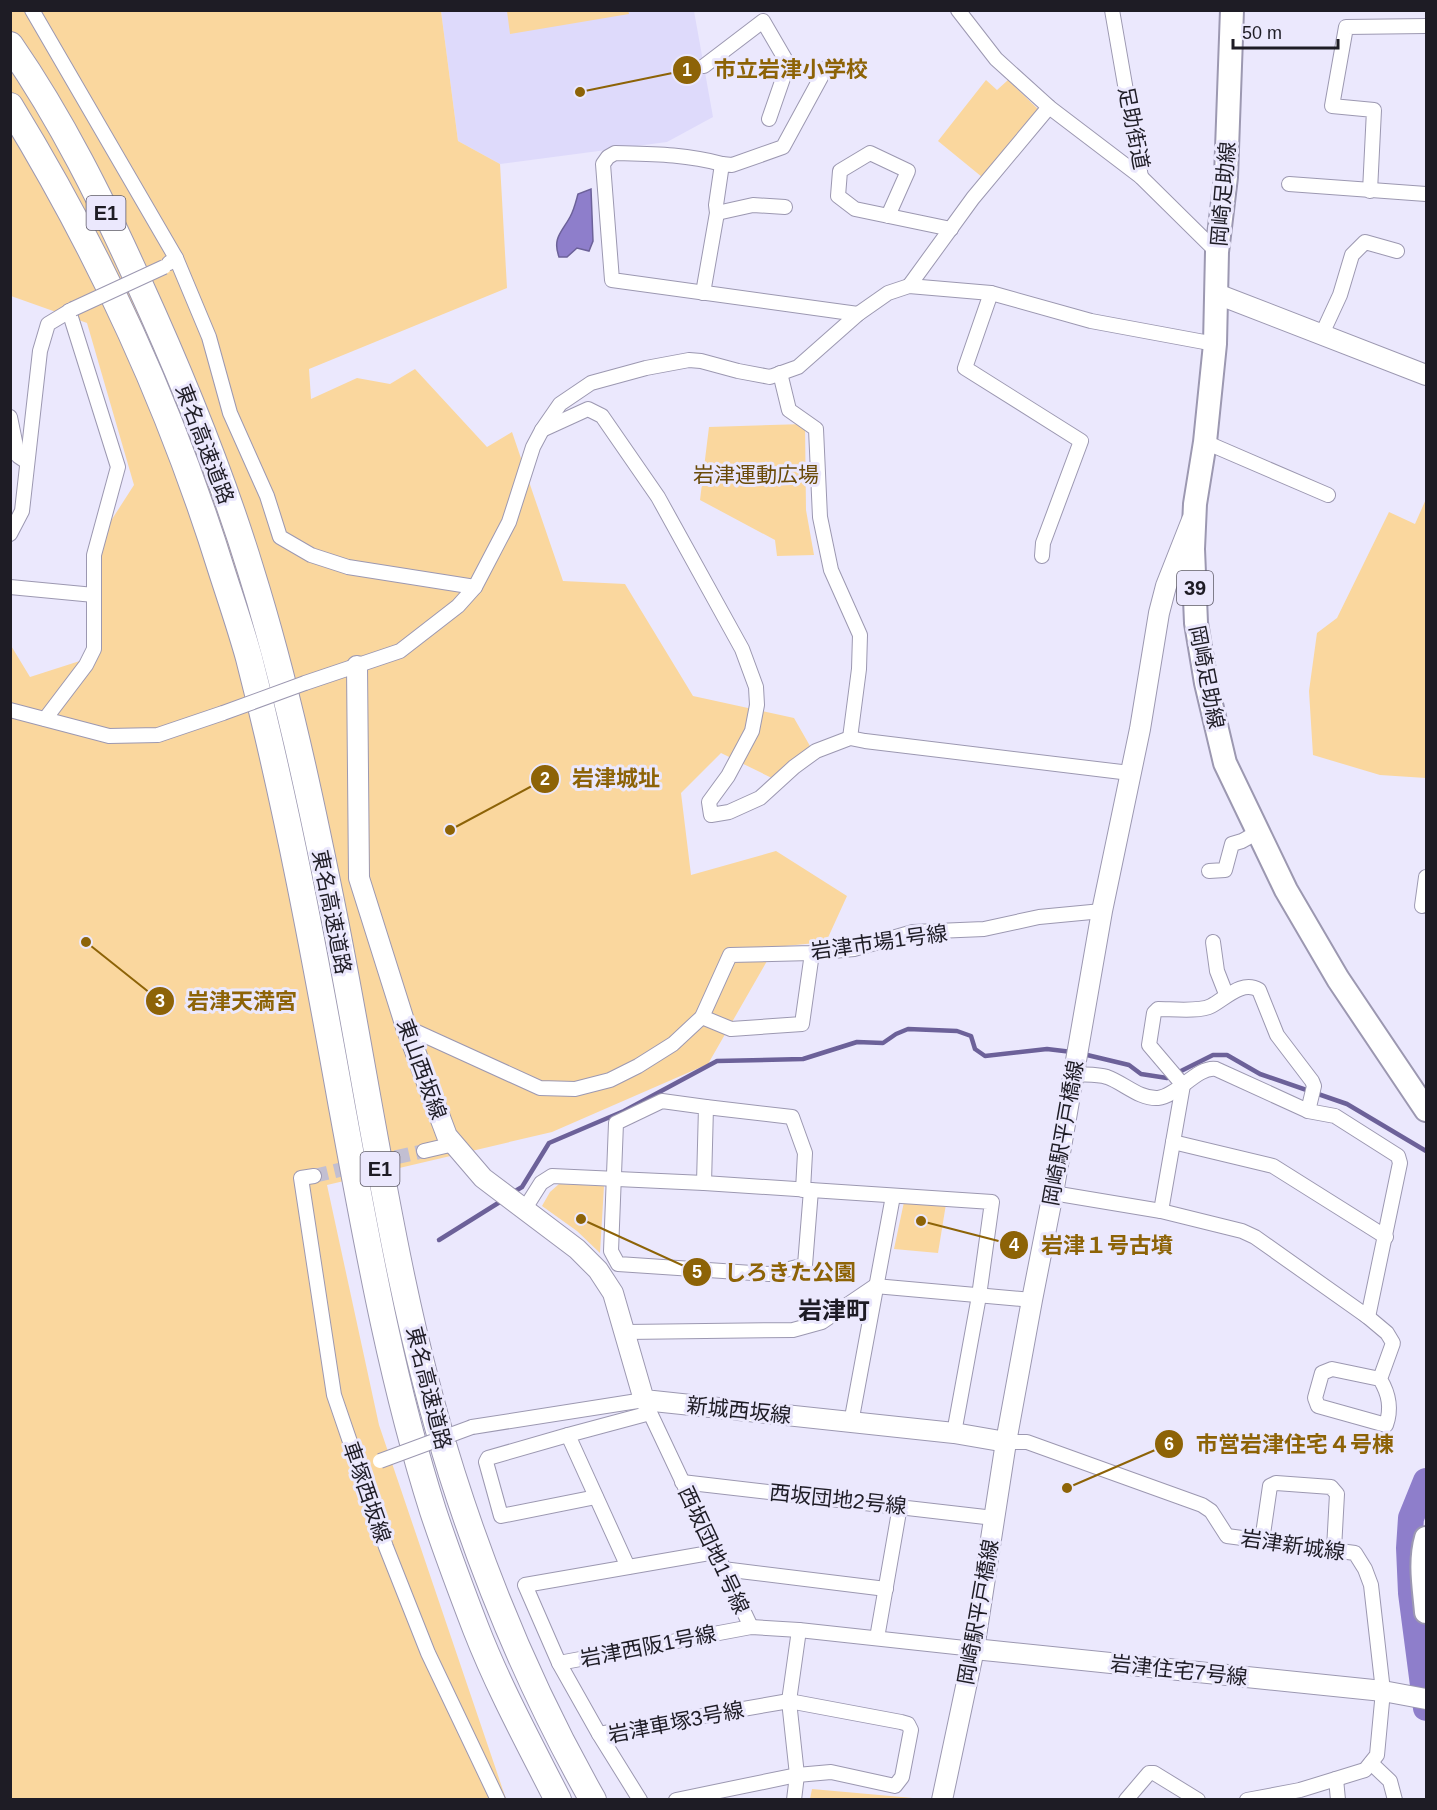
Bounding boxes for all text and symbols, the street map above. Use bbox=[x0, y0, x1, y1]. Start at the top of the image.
scale bar bbox=[1233, 12, 1338, 50]
text: 50 m bbox=[1242, 23, 1282, 43]
callout: 市立岩津小学校 bbox=[672, 50, 880, 90]
text: 市立岩津小学校 bbox=[714, 57, 868, 82]
text: 1 bbox=[682, 60, 692, 80]
street label: 足助街道 bbox=[1115, 85, 1153, 171]
street label: 岡崎足助線 bbox=[1207, 141, 1239, 247]
road number: E1 bbox=[86, 196, 126, 230]
street label: 東名高速道路 bbox=[172, 381, 238, 507]
park label: 岩津運動広場 bbox=[693, 463, 819, 486]
road number: 39 bbox=[1177, 571, 1213, 605]
street label: 岡崎足助線 bbox=[1186, 623, 1228, 731]
callout: 岩津城址 bbox=[530, 759, 672, 799]
text: 岩津城址 bbox=[572, 766, 660, 791]
text: 2 bbox=[540, 769, 550, 789]
street label: 東名高速道路 bbox=[309, 848, 355, 976]
street label: 岩津市場1号線 bbox=[809, 921, 949, 963]
callout: 岩津天満宮 bbox=[145, 981, 309, 1021]
text: 岩津天満宮 bbox=[187, 989, 297, 1014]
text: 3 bbox=[155, 991, 165, 1011]
street label: 東山西坂線 bbox=[393, 1016, 451, 1122]
street label: 岡崎駅平戸橋線 bbox=[1039, 1059, 1087, 1207]
road number: E1 bbox=[360, 1152, 400, 1186]
callout: 岩津１号古墳 bbox=[999, 1225, 1185, 1265]
text: 岩津１号古墳 bbox=[1041, 1233, 1173, 1258]
text: 4 bbox=[1009, 1235, 1019, 1255]
callout: しろきた公園 bbox=[682, 1252, 868, 1292]
text: しろきた公園 bbox=[724, 1260, 856, 1285]
text: 5 bbox=[692, 1262, 702, 1282]
district label: 岩津町 bbox=[798, 1297, 870, 1324]
street label: 東名高速道路 bbox=[403, 1324, 455, 1452]
street label: 新城西坂線 bbox=[686, 1393, 792, 1427]
callout: 市営岩津住宅４号棟 bbox=[1154, 1424, 1406, 1464]
text: 市営岩津住宅４号棟 bbox=[1196, 1432, 1394, 1457]
text: 6 bbox=[1164, 1434, 1174, 1454]
street label: 車塚西坂線 bbox=[339, 1439, 395, 1545]
street label: 西坂団地2号線 bbox=[768, 1480, 908, 1518]
street label: 西坂団地1号線 bbox=[674, 1483, 754, 1617]
street label: 岩津新城線 bbox=[1239, 1526, 1347, 1564]
street label: 岡崎駅平戸橋線 bbox=[954, 1538, 1002, 1686]
street label: 岩津西阪1号線 bbox=[578, 1622, 718, 1670]
street label: 岩津住宅7号線 bbox=[1109, 1651, 1249, 1689]
street label: 岩津車塚3号線 bbox=[606, 1698, 746, 1746]

